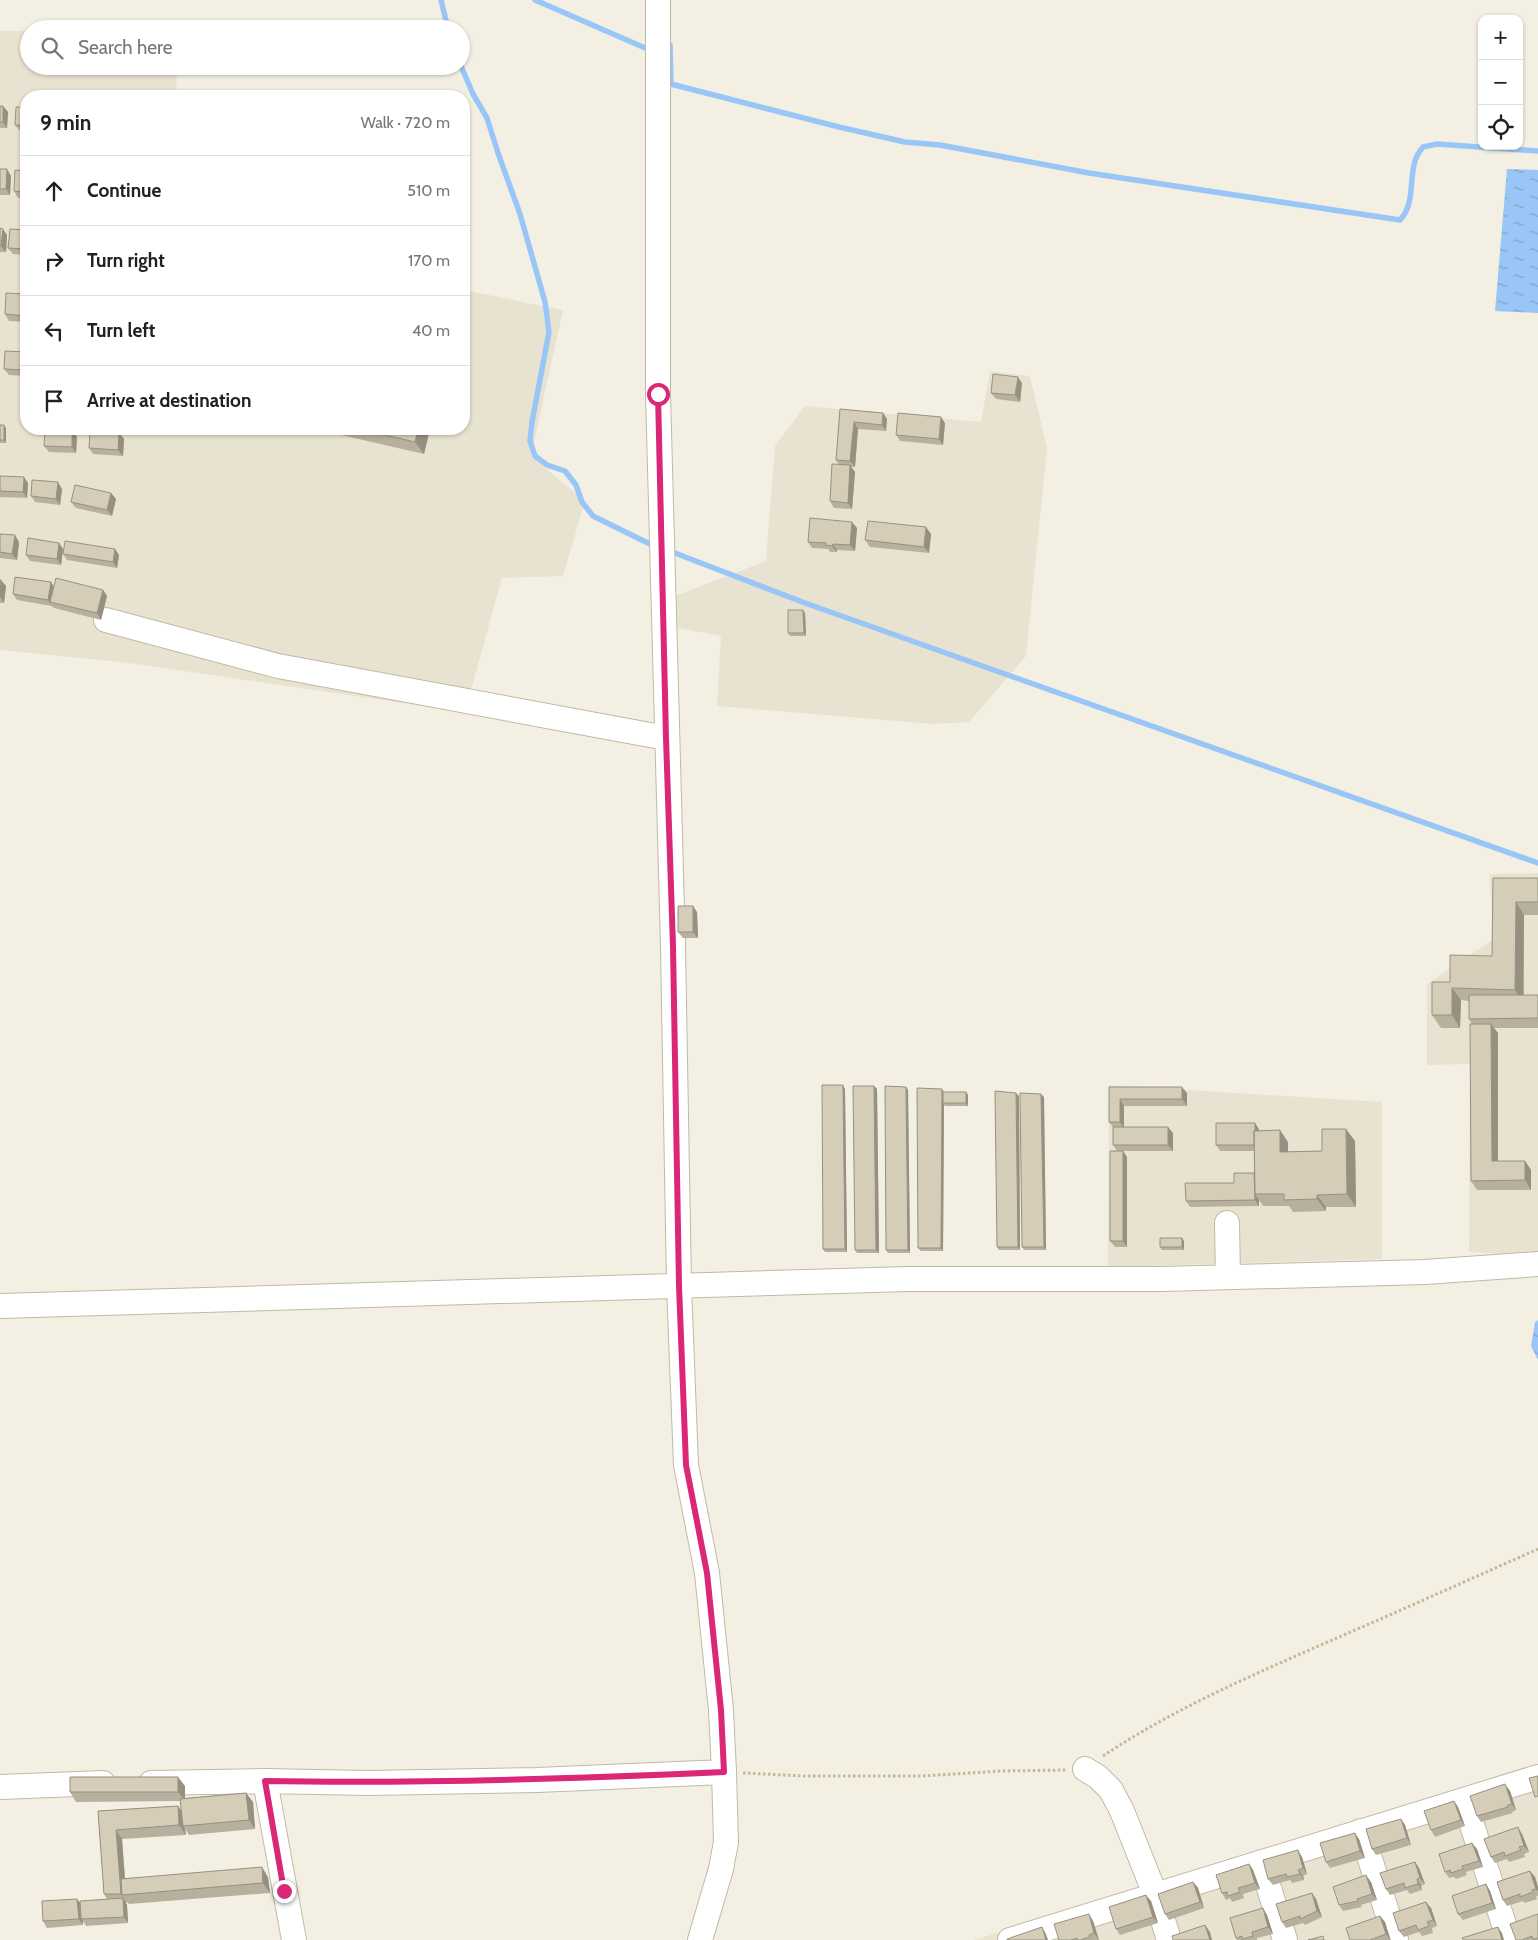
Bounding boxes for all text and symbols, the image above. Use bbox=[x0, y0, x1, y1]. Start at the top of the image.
map controls bbox=[1478, 15, 1523, 150]
button: + bbox=[1478, 15, 1523, 60]
search box bbox=[20, 20, 470, 75]
icon: search bbox=[38, 34, 66, 62]
text: Search here bbox=[78, 36, 172, 59]
button: − bbox=[1478, 60, 1523, 105]
button: locate bbox=[1478, 105, 1523, 150]
text: 9 min bbox=[40, 110, 91, 135]
text: Walk · 720 m bbox=[361, 113, 450, 132]
icon: ahead bbox=[40, 177, 68, 205]
text: Continue bbox=[87, 179, 161, 202]
text: 510 m bbox=[407, 181, 450, 200]
icon: right bbox=[40, 247, 68, 275]
text: Turn right bbox=[87, 249, 165, 272]
text: 170 m bbox=[408, 251, 450, 270]
icon: left bbox=[40, 317, 68, 345]
text: Turn left bbox=[87, 319, 155, 342]
text: 40 m bbox=[412, 321, 450, 340]
route start bbox=[647, 383, 670, 406]
icon: arrive bbox=[40, 387, 68, 415]
text: Arrive at destination bbox=[87, 389, 251, 412]
route end bbox=[273, 1880, 296, 1903]

